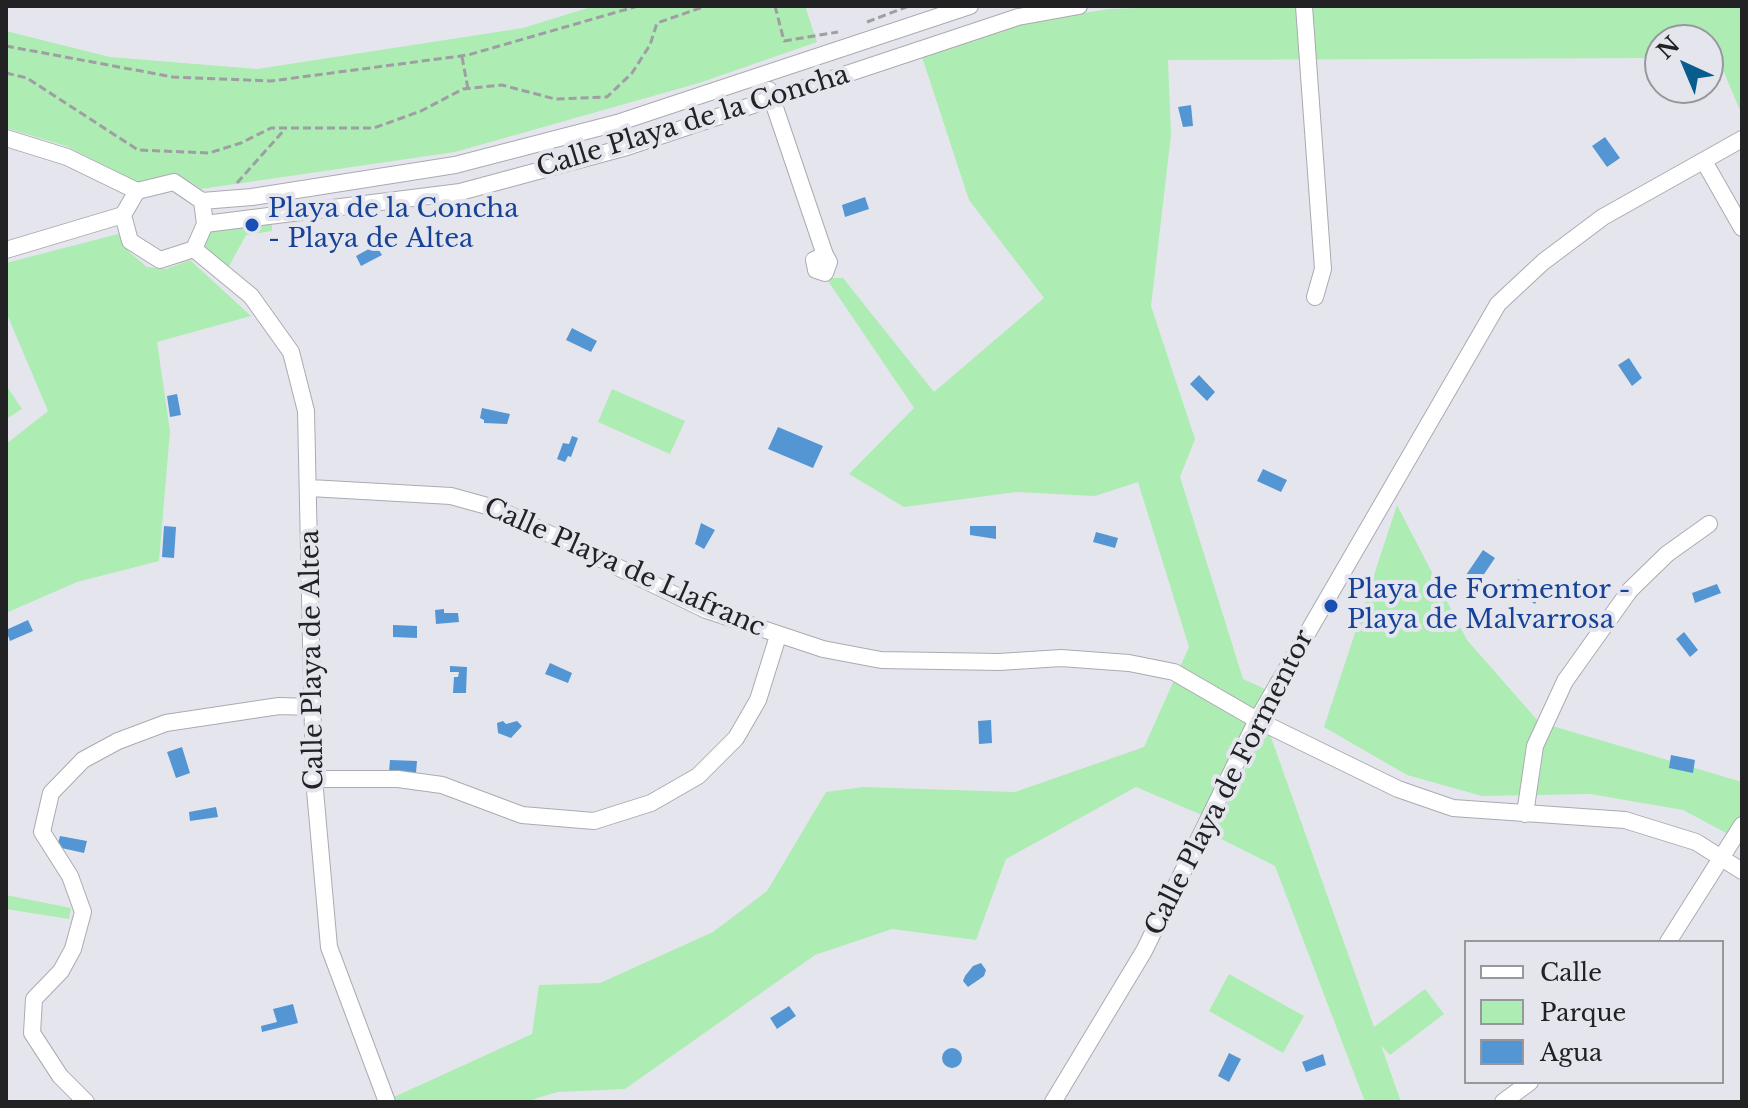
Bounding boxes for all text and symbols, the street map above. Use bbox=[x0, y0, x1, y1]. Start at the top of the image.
north arrow bbox=[1644, 24, 1724, 104]
text: N bbox=[1652, 31, 1685, 65]
street label: Calle Playa de la Concha bbox=[533, 60, 853, 184]
place label: Playa de la Concha - Playa de Altea bbox=[268, 194, 519, 256]
marker: Playa de la Concha - Playa de Altea bbox=[243, 216, 261, 234]
street label: Calle Playa de Llafranc bbox=[479, 492, 769, 644]
street label: Calle Playa de Altea bbox=[295, 530, 331, 790]
place label: Playa de Formentor - Playa de Malvarrosa bbox=[1347, 575, 1631, 636]
marker: Playa de Formentor - Playa de Malvarrosa bbox=[1322, 597, 1340, 615]
street label: Calle Playa de Formentor bbox=[1139, 625, 1321, 941]
legend bbox=[1464, 940, 1724, 1084]
text: Calle bbox=[1540, 958, 1602, 987]
text: Parque bbox=[1540, 998, 1626, 1027]
text: Agua bbox=[1540, 1038, 1602, 1067]

